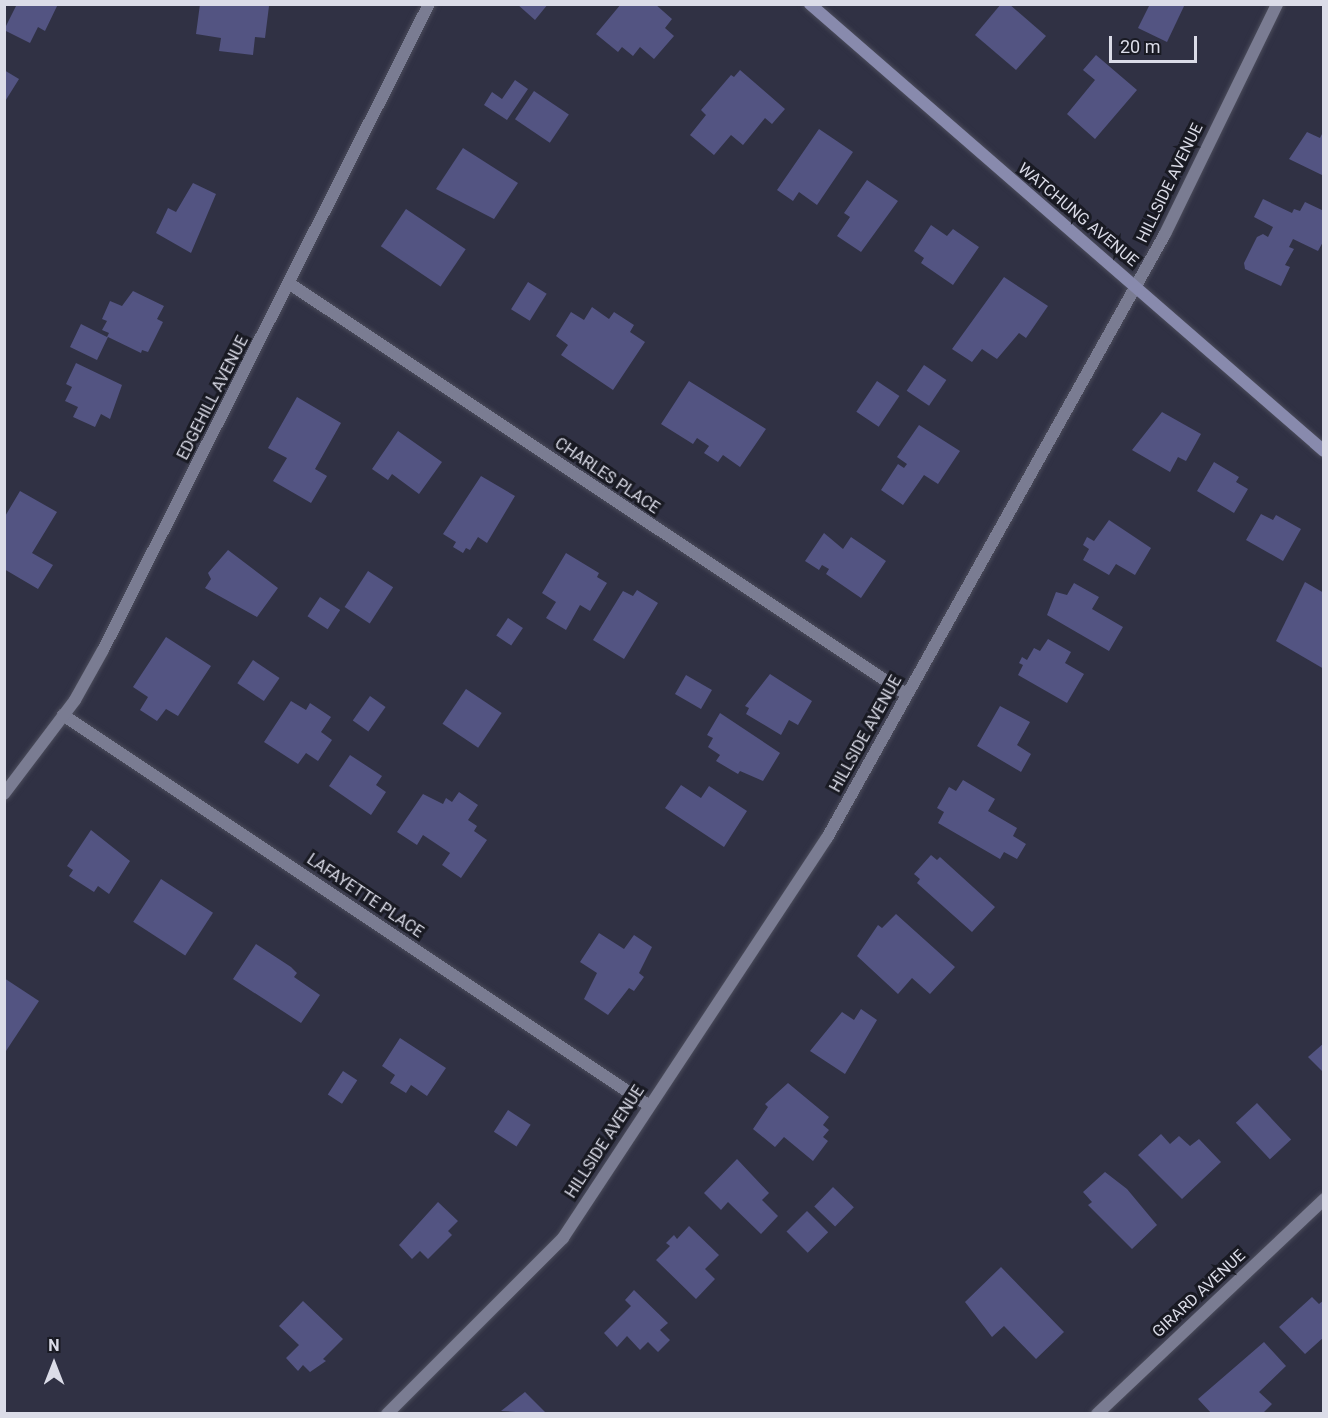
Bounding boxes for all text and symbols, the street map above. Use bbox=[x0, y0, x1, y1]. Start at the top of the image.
scale bar bbox=[1112, 24, 1200, 62]
text: 20 m bbox=[1120, 36, 1160, 57]
street label: HILLSIDE AVENUE bbox=[1133, 120, 1207, 246]
street label: WATCHUNG AVENUE bbox=[1014, 159, 1142, 271]
street label: EDGEHILL AVENUE bbox=[173, 333, 253, 463]
street label: CHARLES PLACE bbox=[551, 434, 663, 518]
street label: HILLSIDE AVENUE bbox=[826, 672, 906, 796]
street label: LAFAYETTE PLACE bbox=[303, 850, 427, 942]
street label: HILLSIDE AVENUE bbox=[561, 1082, 649, 1202]
street label: GIRARD AVENUE bbox=[1149, 1246, 1249, 1342]
north arrow bbox=[24, 1334, 84, 1394]
text: N bbox=[48, 1336, 60, 1355]

